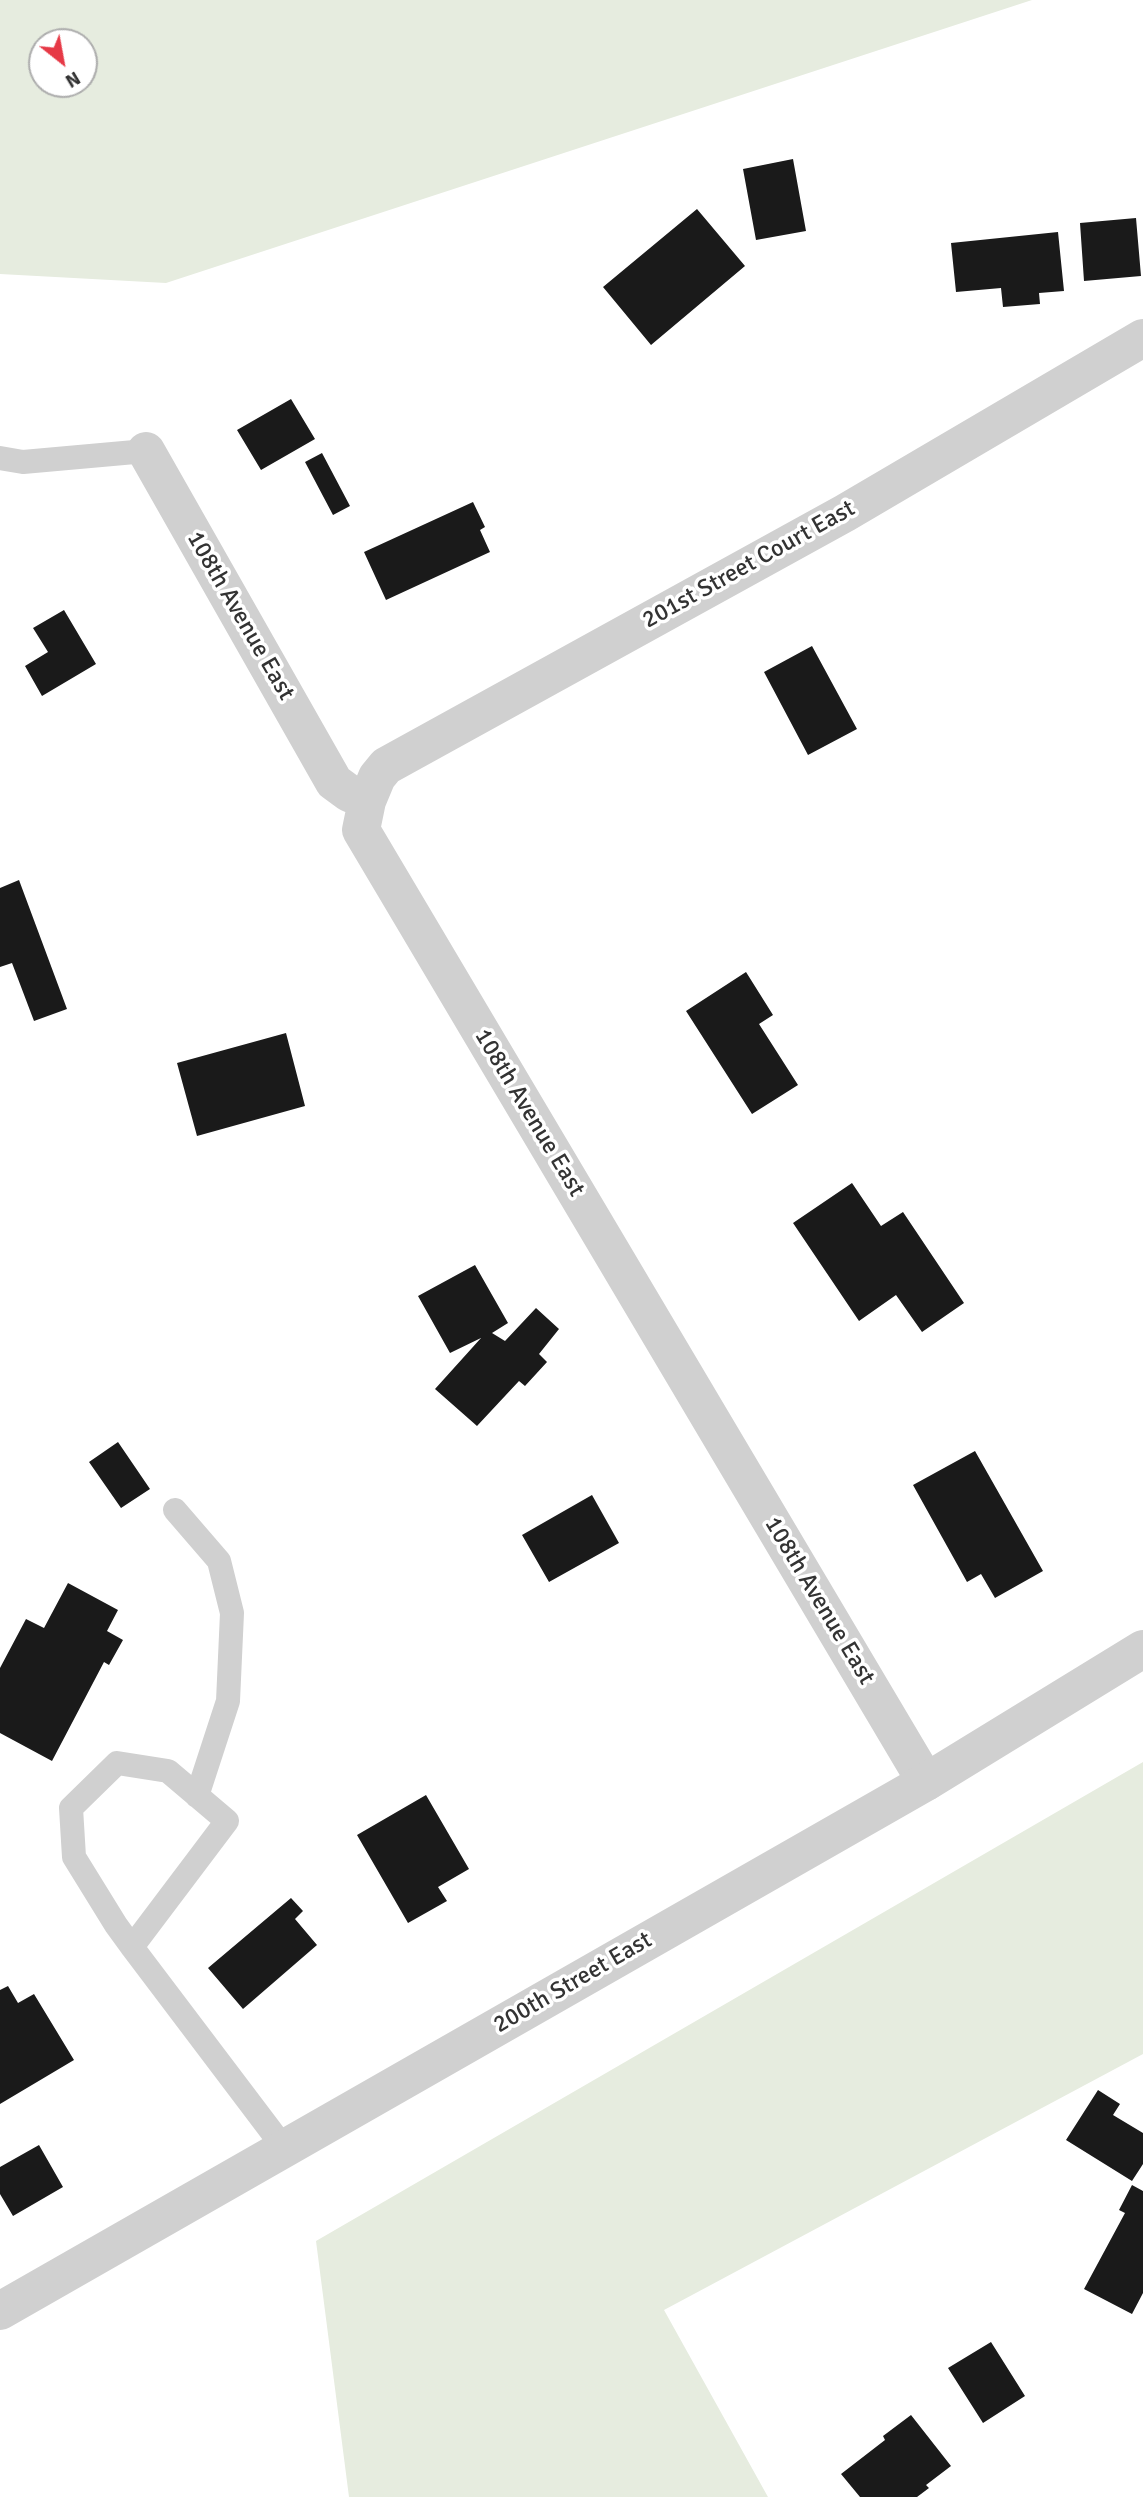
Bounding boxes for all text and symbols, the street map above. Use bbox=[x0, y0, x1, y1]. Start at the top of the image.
north arrow bbox=[28, 28, 98, 98]
text: N bbox=[61, 66, 85, 93]
street label: 201st Street Court East bbox=[638, 495, 860, 635]
street label: 108th Avenue East bbox=[180, 526, 300, 706]
street label: 108th Avenue East bbox=[468, 1024, 590, 1202]
street label: 108th Avenue East bbox=[758, 1512, 880, 1690]
street label: 200th Street East bbox=[489, 1926, 657, 2040]

